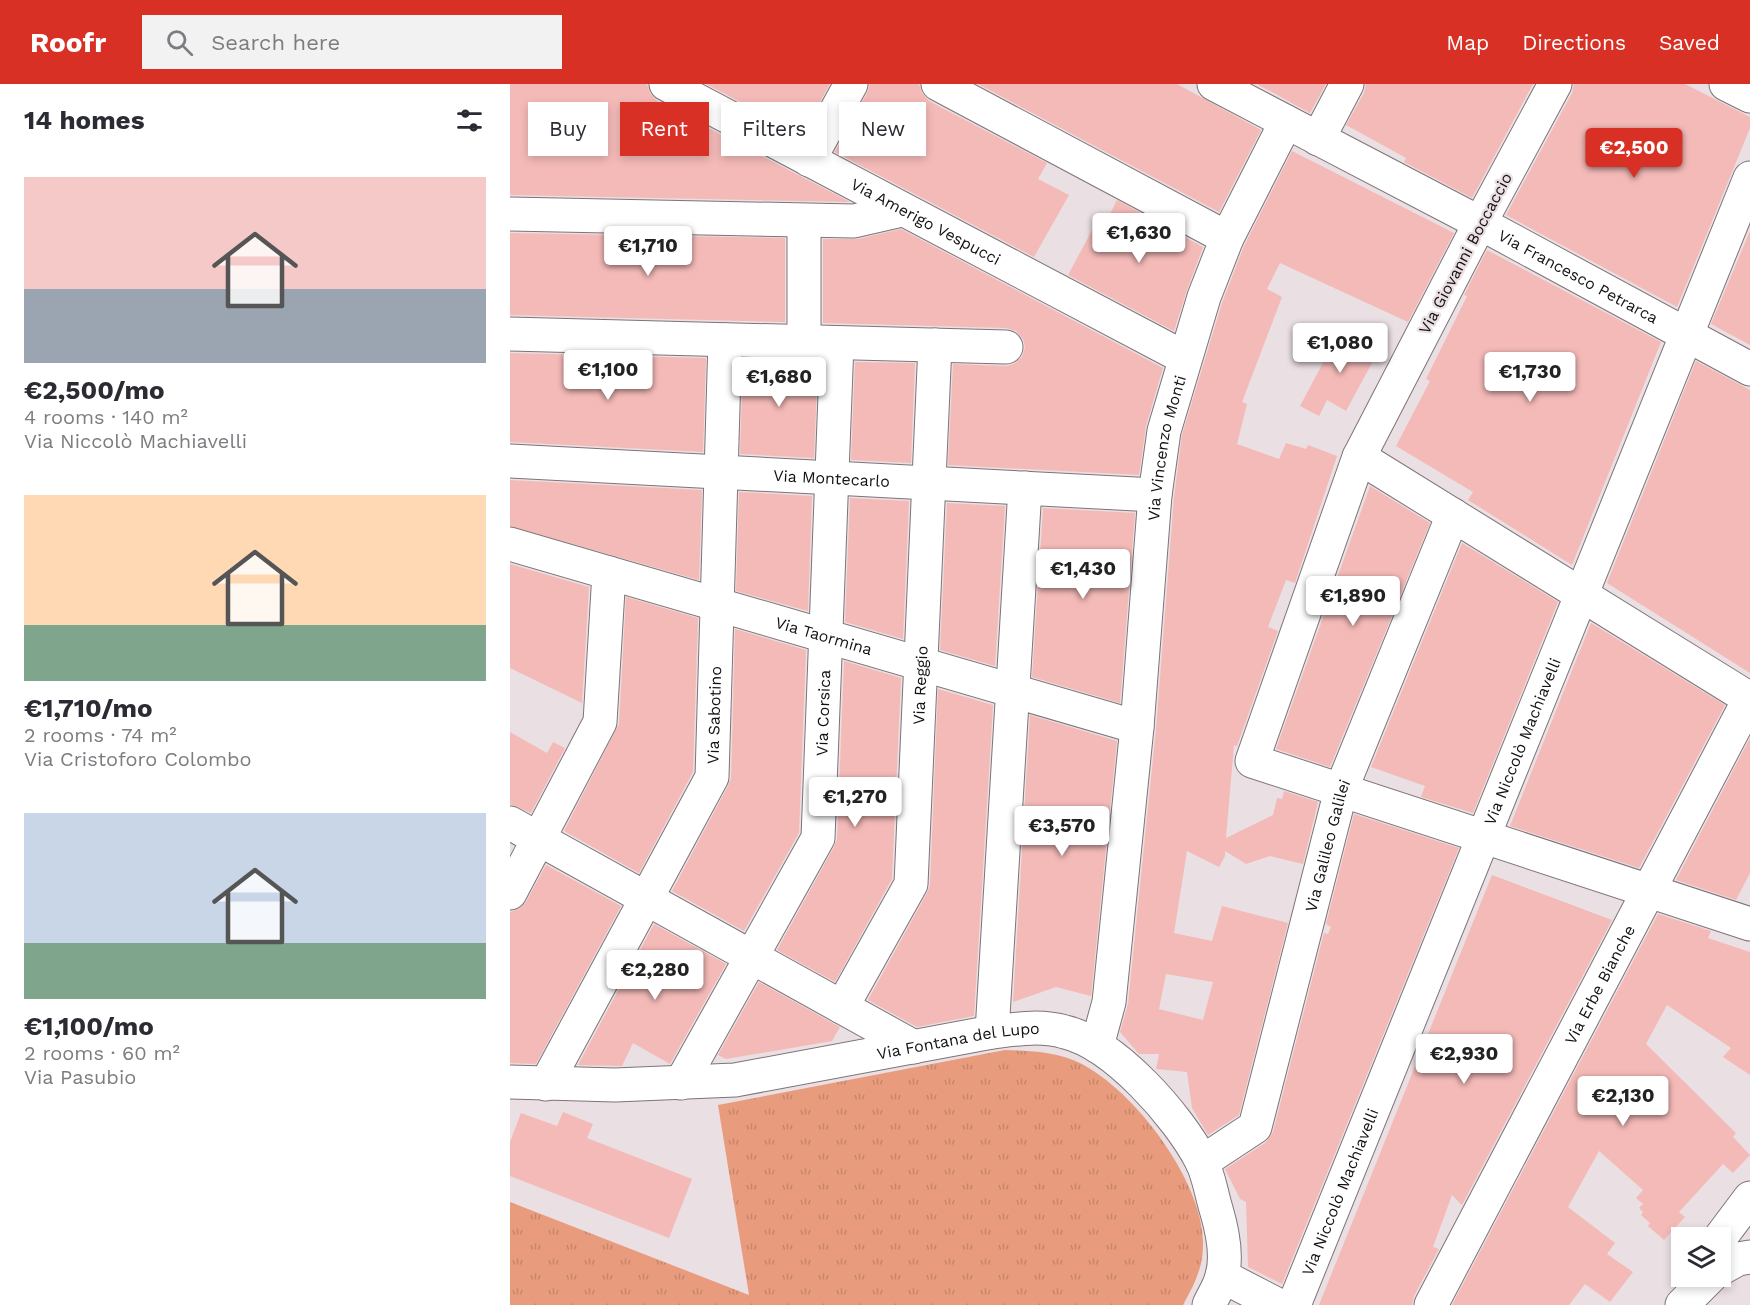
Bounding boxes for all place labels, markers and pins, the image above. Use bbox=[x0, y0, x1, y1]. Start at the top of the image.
pin: €2,500 bbox=[1585, 128, 1683, 179]
pin: €1,630 bbox=[1090, 213, 1188, 264]
pin: €1,710 bbox=[599, 226, 697, 277]
pin: €1,080 bbox=[1291, 323, 1389, 374]
pin: €1,100 bbox=[559, 350, 657, 401]
pin: €1,730 bbox=[1481, 352, 1579, 403]
pin: €1,680 bbox=[730, 357, 828, 408]
pin: €1,430 bbox=[1034, 549, 1132, 600]
pin: €1,890 bbox=[1304, 576, 1402, 627]
pin: €1,270 bbox=[806, 777, 904, 828]
pin: €3,570 bbox=[1013, 806, 1111, 857]
pin: €2,280 bbox=[606, 950, 704, 1001]
pin: €2,930 bbox=[1415, 1034, 1513, 1085]
pin: €2,130 bbox=[1574, 1076, 1672, 1127]

